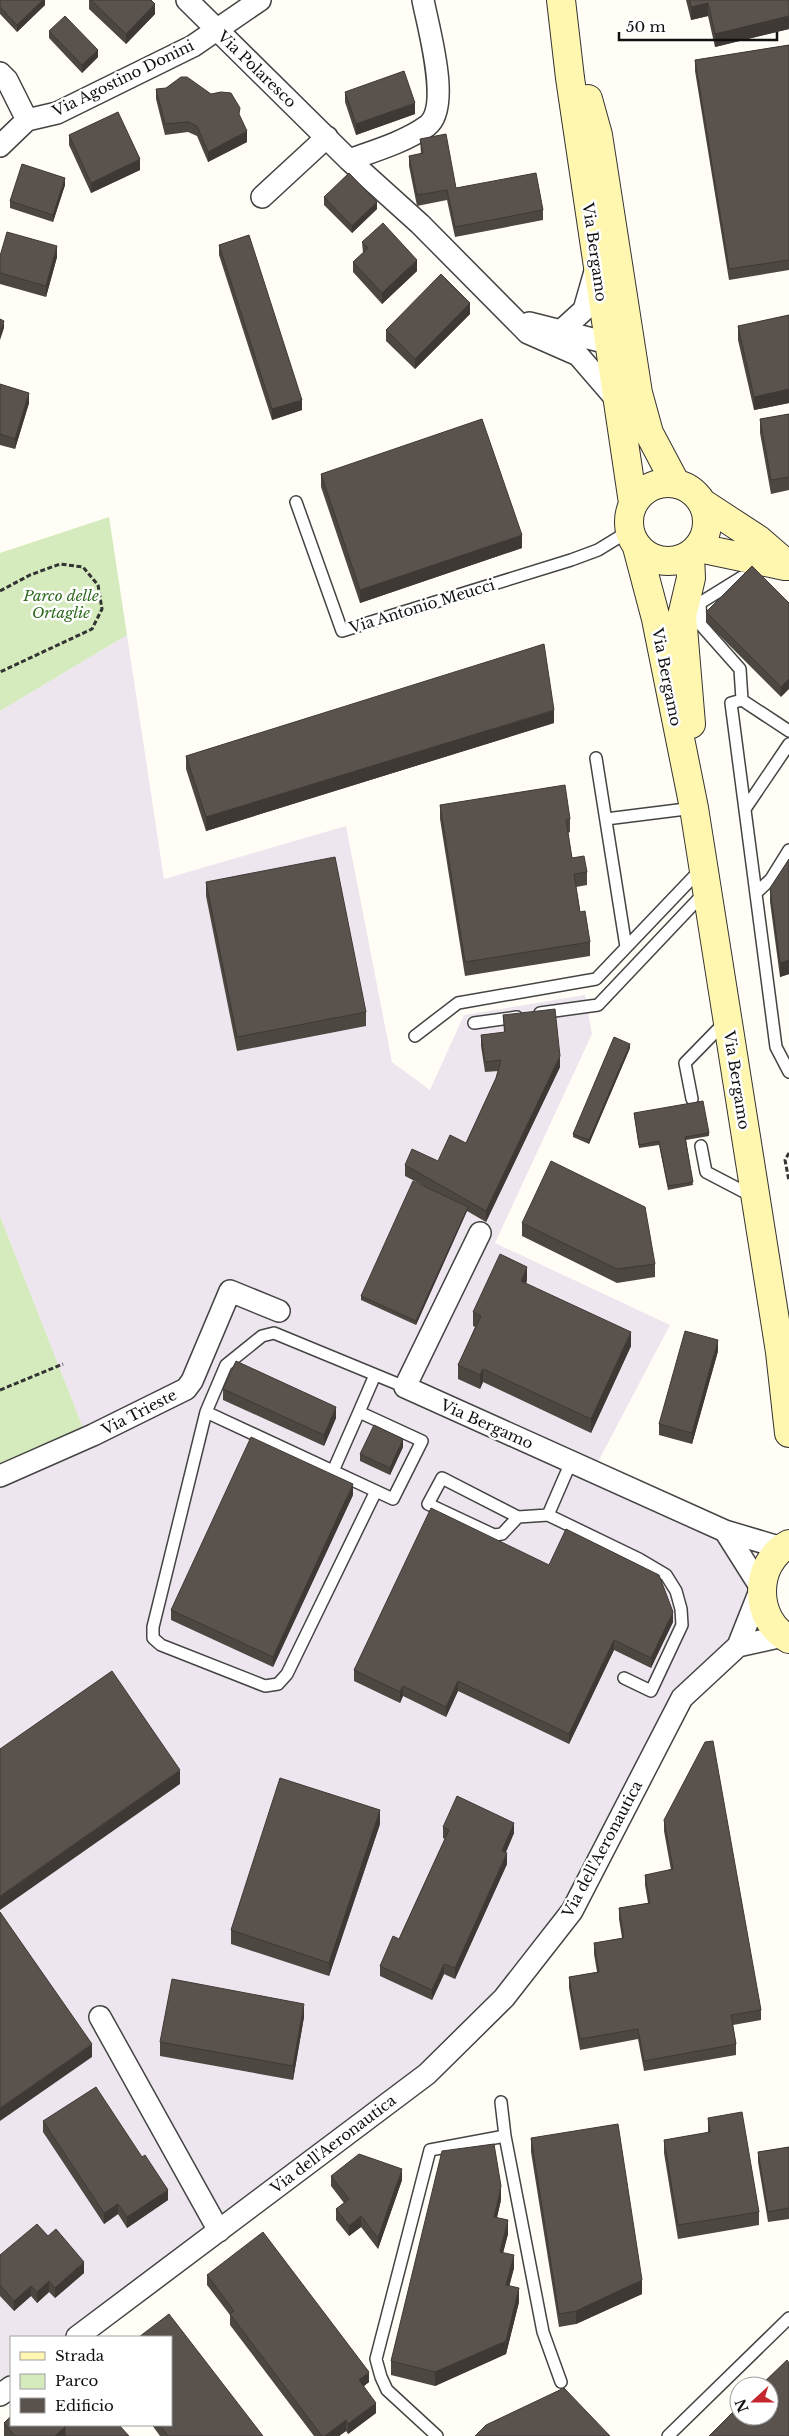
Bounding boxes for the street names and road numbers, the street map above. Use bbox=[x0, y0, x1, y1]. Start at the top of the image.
street label: Via Polaresco bbox=[213, 26, 301, 111]
street label: Via Agostino Donini bbox=[48, 36, 197, 121]
street label: Via Bergamo bbox=[579, 200, 611, 303]
street label: Via Antonio Meucci bbox=[346, 575, 497, 638]
street label: Via Bergamo bbox=[648, 625, 686, 728]
street label: Via Bergamo bbox=[720, 1028, 754, 1131]
street label: Via Trieste bbox=[97, 1385, 180, 1439]
street label: Via Bergamo bbox=[437, 1395, 537, 1453]
street label: Via dell'Aeronautica bbox=[557, 1777, 646, 1922]
street label: Via dell'Aeronautica bbox=[266, 2090, 400, 2198]

